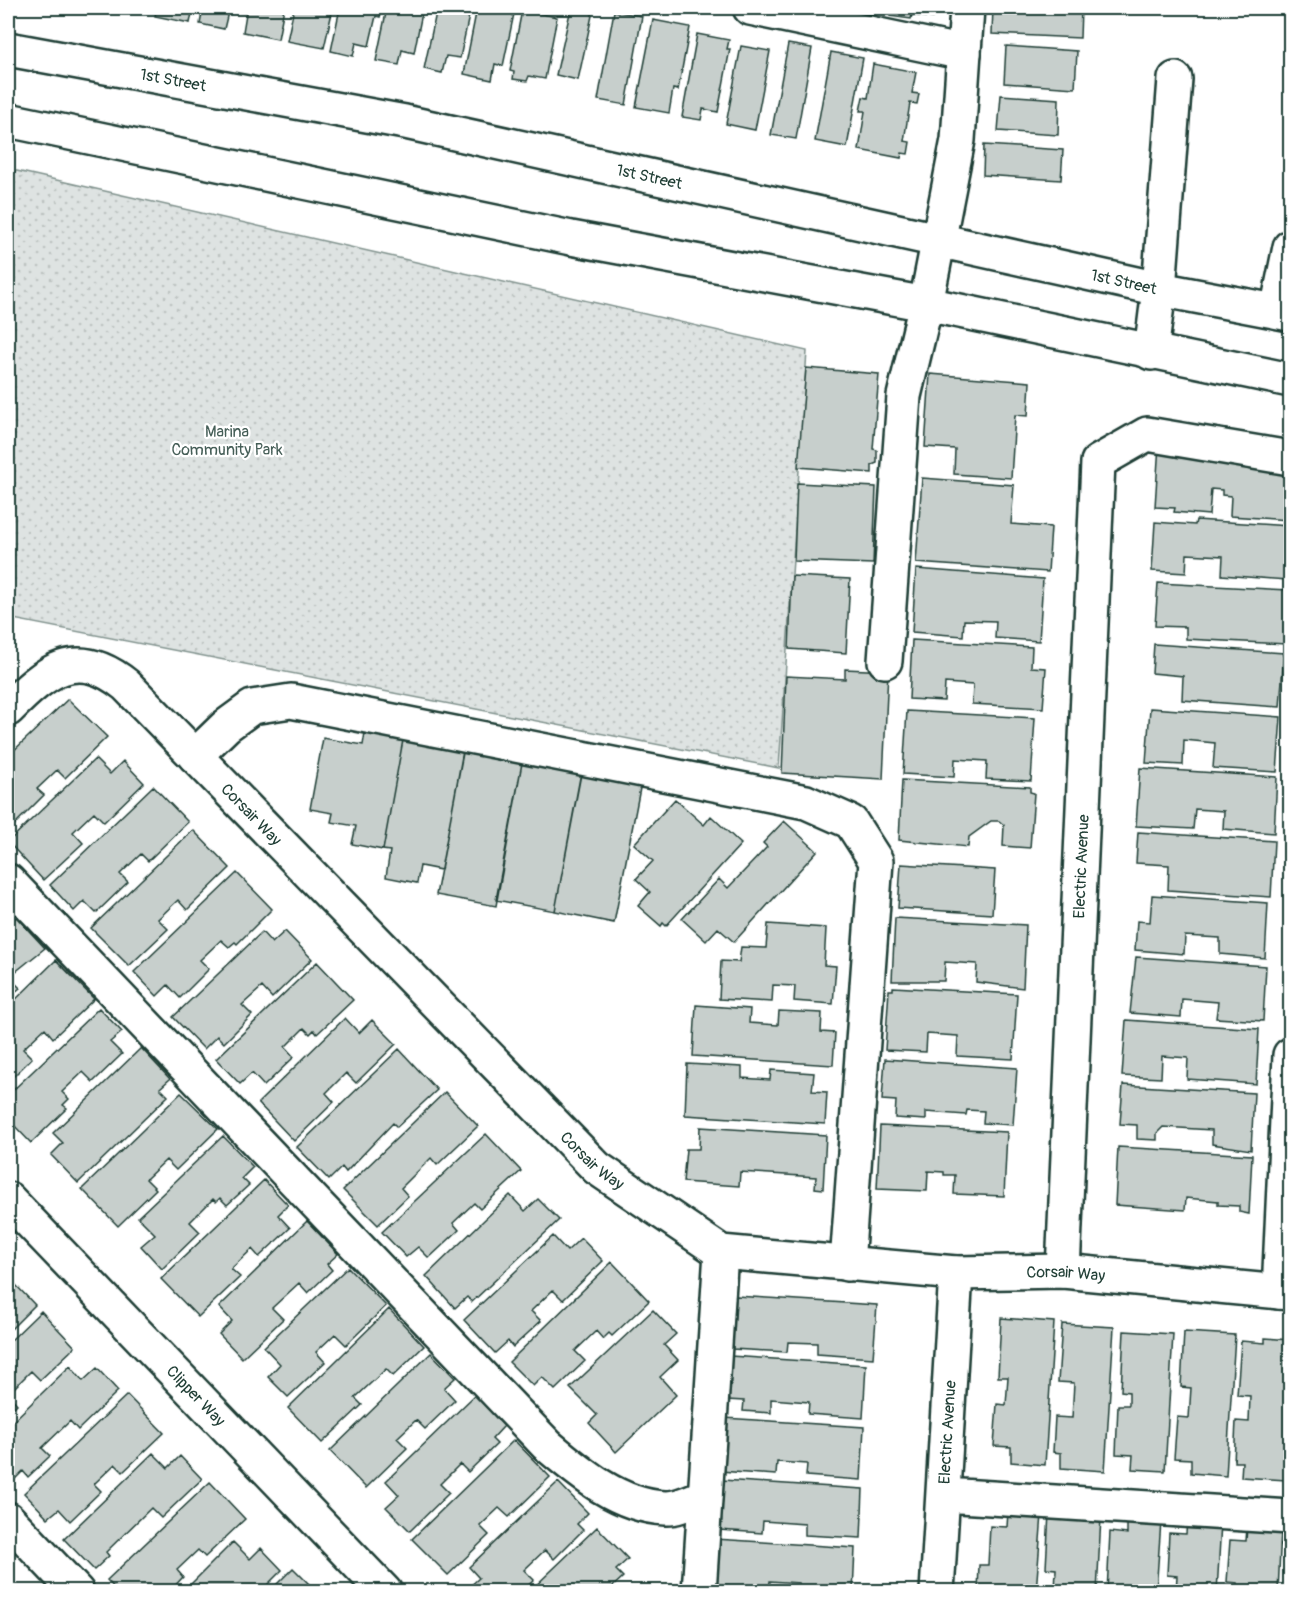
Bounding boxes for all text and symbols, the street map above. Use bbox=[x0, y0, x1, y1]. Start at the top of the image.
street label: 1st Street bbox=[138, 64, 208, 96]
street label: 1st Street bbox=[614, 160, 685, 194]
street label: 1st Street bbox=[1089, 265, 1159, 299]
park label: Marina Community Park bbox=[171, 422, 283, 460]
street label: Corsair Way bbox=[216, 780, 286, 850]
street label: Electric Avenue bbox=[1069, 814, 1094, 919]
street label: Corsair Way bbox=[556, 1127, 628, 1195]
street label: Corsair Way bbox=[1026, 1262, 1106, 1286]
street label: Clipper Way bbox=[162, 1361, 229, 1431]
street label: Electric Avenue bbox=[934, 1380, 961, 1485]

